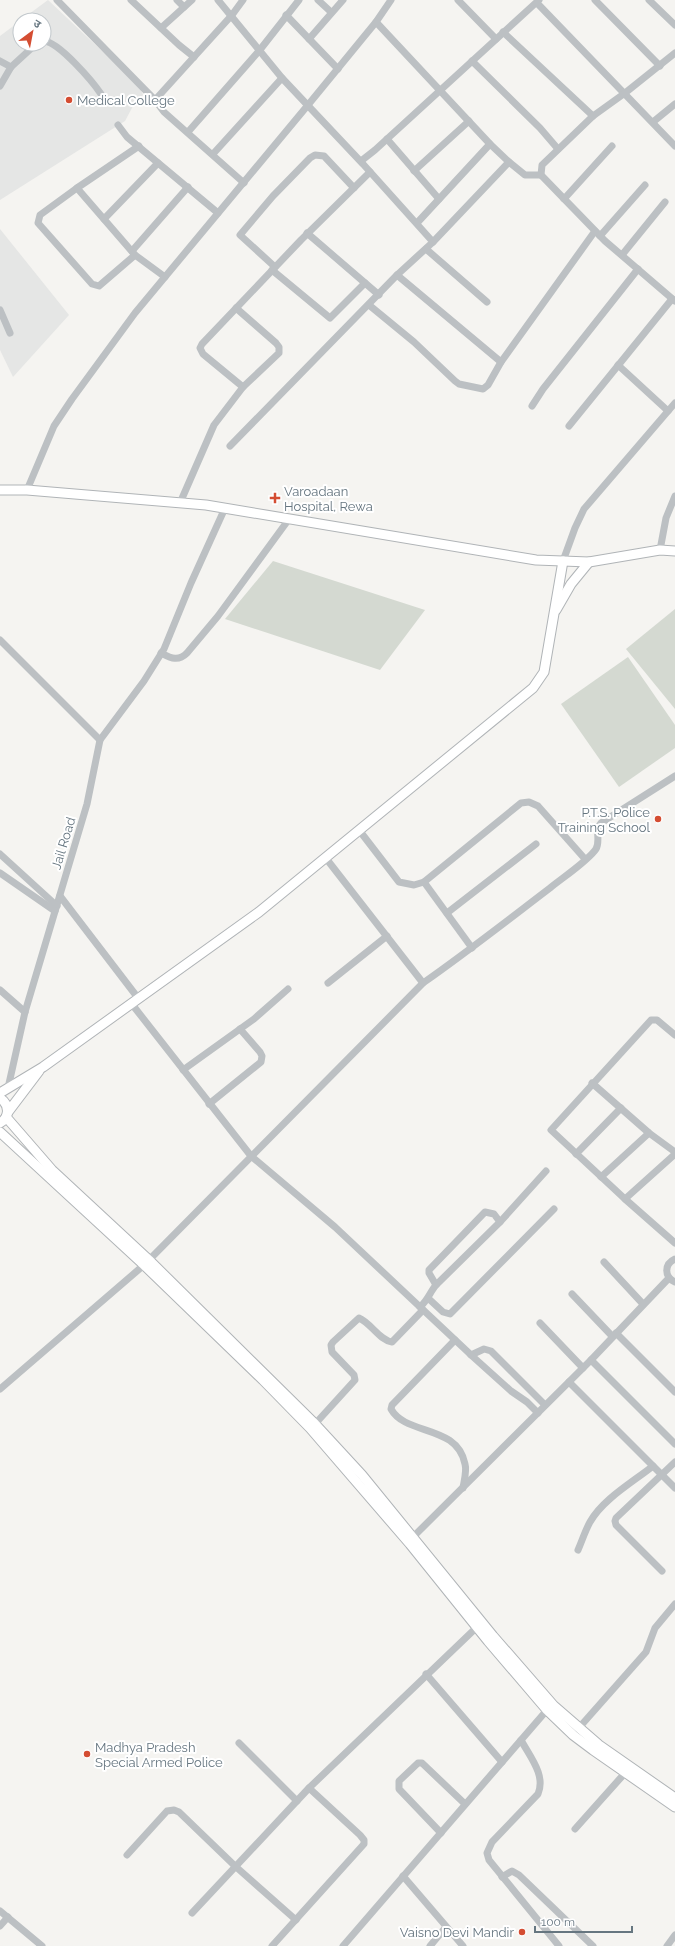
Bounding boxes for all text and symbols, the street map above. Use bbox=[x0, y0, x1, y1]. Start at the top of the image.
north arrow bbox=[12, 12, 52, 52]
text: उ bbox=[31, 17, 44, 31]
place label: Medical College bbox=[77, 93, 175, 108]
marker: Medical College bbox=[64, 95, 74, 105]
place label: Varoadaan Hospital, Rewa bbox=[284, 484, 373, 514]
marker: Varoadaan Hospital, Rewa bbox=[269, 492, 281, 504]
place label: P.T.S. Police Training School bbox=[558, 805, 650, 835]
marker: P.T.S. Police Training School bbox=[653, 814, 663, 824]
street label: Jail Road bbox=[48, 815, 79, 871]
place label: Madhya Pradesh Special Armed Police bbox=[95, 1740, 223, 1770]
marker: Madhya Pradesh Special Armed Police bbox=[82, 1749, 92, 1759]
scale bar bbox=[535, 1908, 632, 1934]
text: 100 m bbox=[541, 1915, 575, 1929]
place label: Vaisno Devi Mandir bbox=[400, 1925, 514, 1940]
marker: Vaisno Devi Mandir bbox=[517, 1927, 527, 1937]

